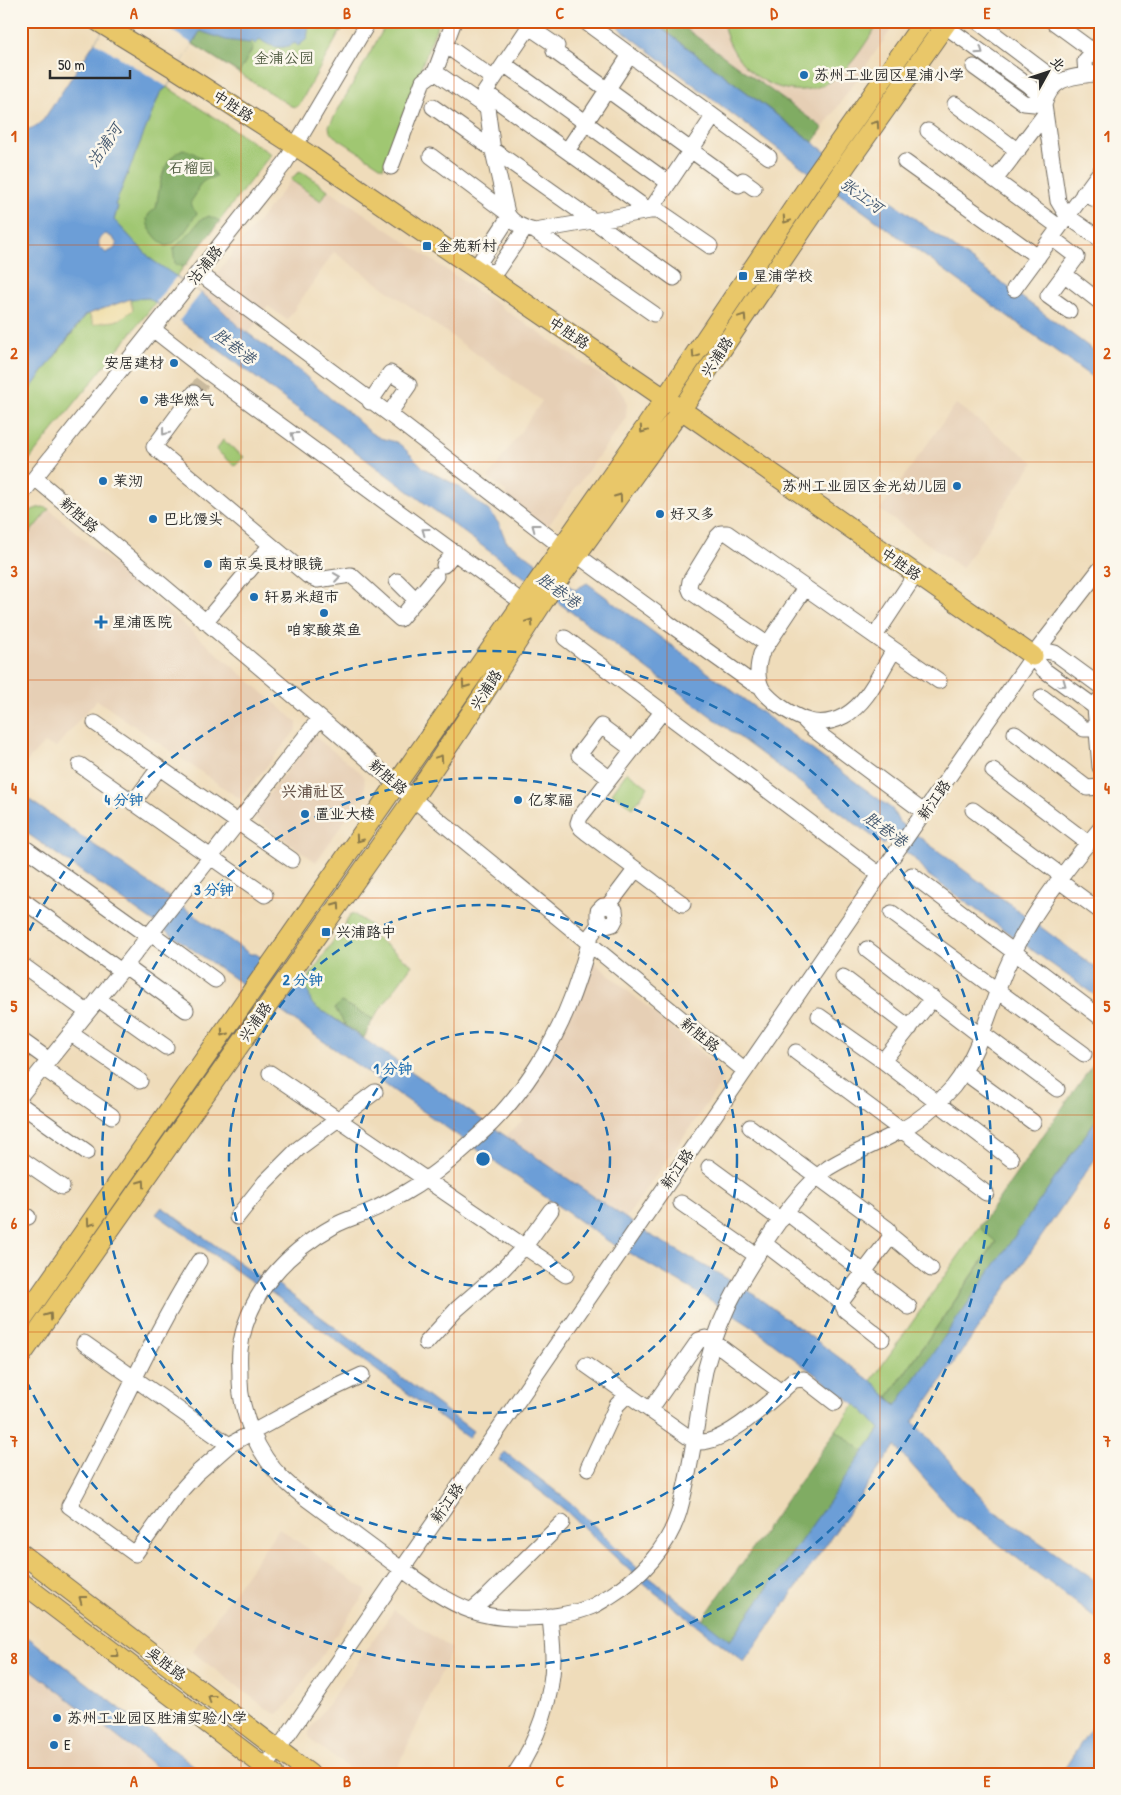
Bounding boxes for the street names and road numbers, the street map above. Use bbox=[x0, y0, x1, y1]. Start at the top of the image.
street label: 中胜路 bbox=[209, 85, 258, 127]
street label: 沽浦路 bbox=[182, 241, 227, 289]
street label: 中胜路 bbox=[545, 311, 594, 354]
street label: 兴浦路 bbox=[695, 332, 738, 381]
street label: 新胜路 bbox=[55, 492, 103, 537]
street label: 中胜路 bbox=[877, 542, 926, 585]
street label: 兴浦路 bbox=[465, 665, 507, 714]
street label: 新胜路 bbox=[364, 754, 412, 799]
street label: 新江路 bbox=[912, 775, 955, 824]
street label: 兴浦路 bbox=[233, 997, 276, 1046]
street label: 新胜路 bbox=[676, 1012, 724, 1057]
street label: 新江路 bbox=[655, 1144, 698, 1193]
street label: 新江路 bbox=[425, 1478, 468, 1527]
street label: 吴胜路 bbox=[142, 1642, 191, 1686]

